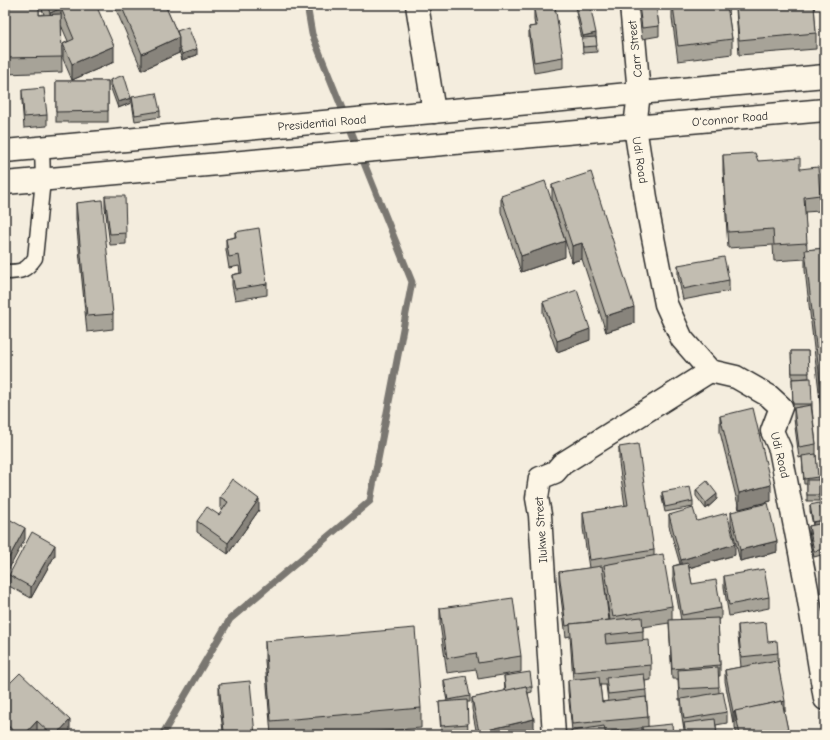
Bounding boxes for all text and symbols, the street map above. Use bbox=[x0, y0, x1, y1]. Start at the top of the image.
street label: Carr Street bbox=[625, 19, 645, 78]
street label: O'connor Road bbox=[691, 109, 769, 129]
street label: Presidential Road bbox=[277, 112, 367, 134]
street label: Udi Road bbox=[629, 136, 651, 184]
street label: Udi Road bbox=[767, 430, 793, 480]
street label: Ilukwe Street bbox=[532, 496, 550, 564]

